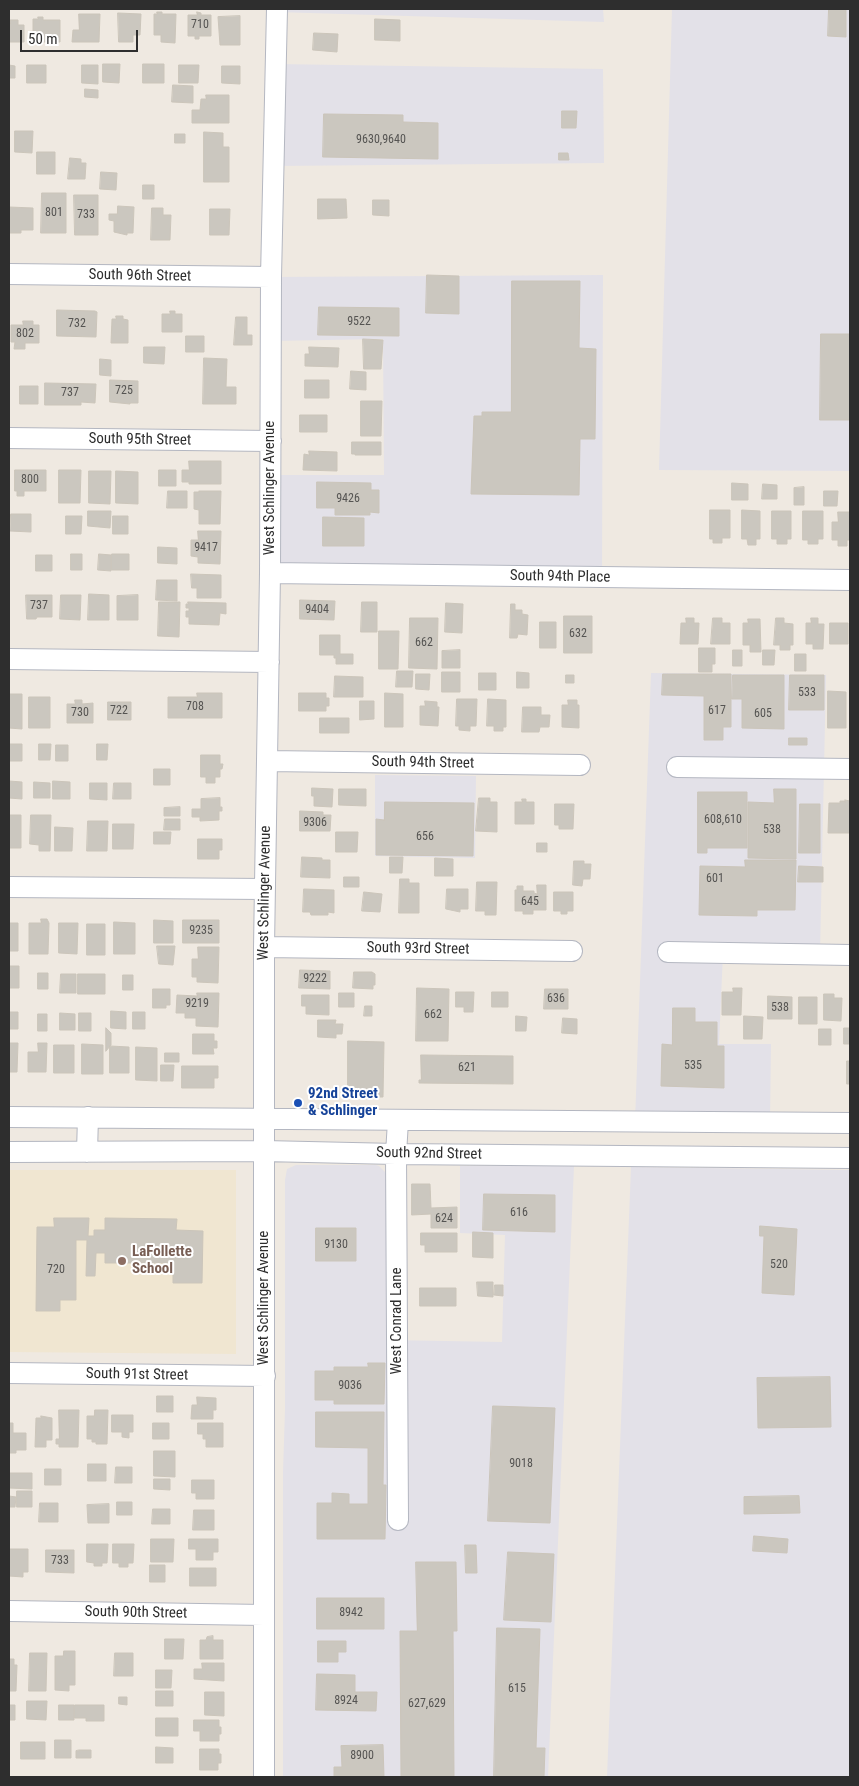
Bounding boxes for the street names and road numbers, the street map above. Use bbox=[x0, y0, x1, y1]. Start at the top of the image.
street label: South 96th Street bbox=[88, 266, 192, 286]
street label: West Schlinger Avenue bbox=[261, 421, 279, 555]
street label: South 95th Street bbox=[88, 430, 192, 450]
street label: South 94th Place bbox=[510, 567, 610, 587]
street label: South 94th Street bbox=[371, 753, 475, 773]
street label: West Schlinger Avenue bbox=[255, 826, 275, 960]
street label: South 93rd Street bbox=[366, 939, 470, 959]
street label: South 92nd Street bbox=[376, 1144, 482, 1164]
street label: West Schlinger Avenue bbox=[255, 1231, 273, 1365]
street label: West Conrad Lane bbox=[388, 1267, 406, 1375]
street label: South 91st Street bbox=[86, 1365, 188, 1385]
street label: South 90th Street bbox=[84, 1603, 188, 1623]

